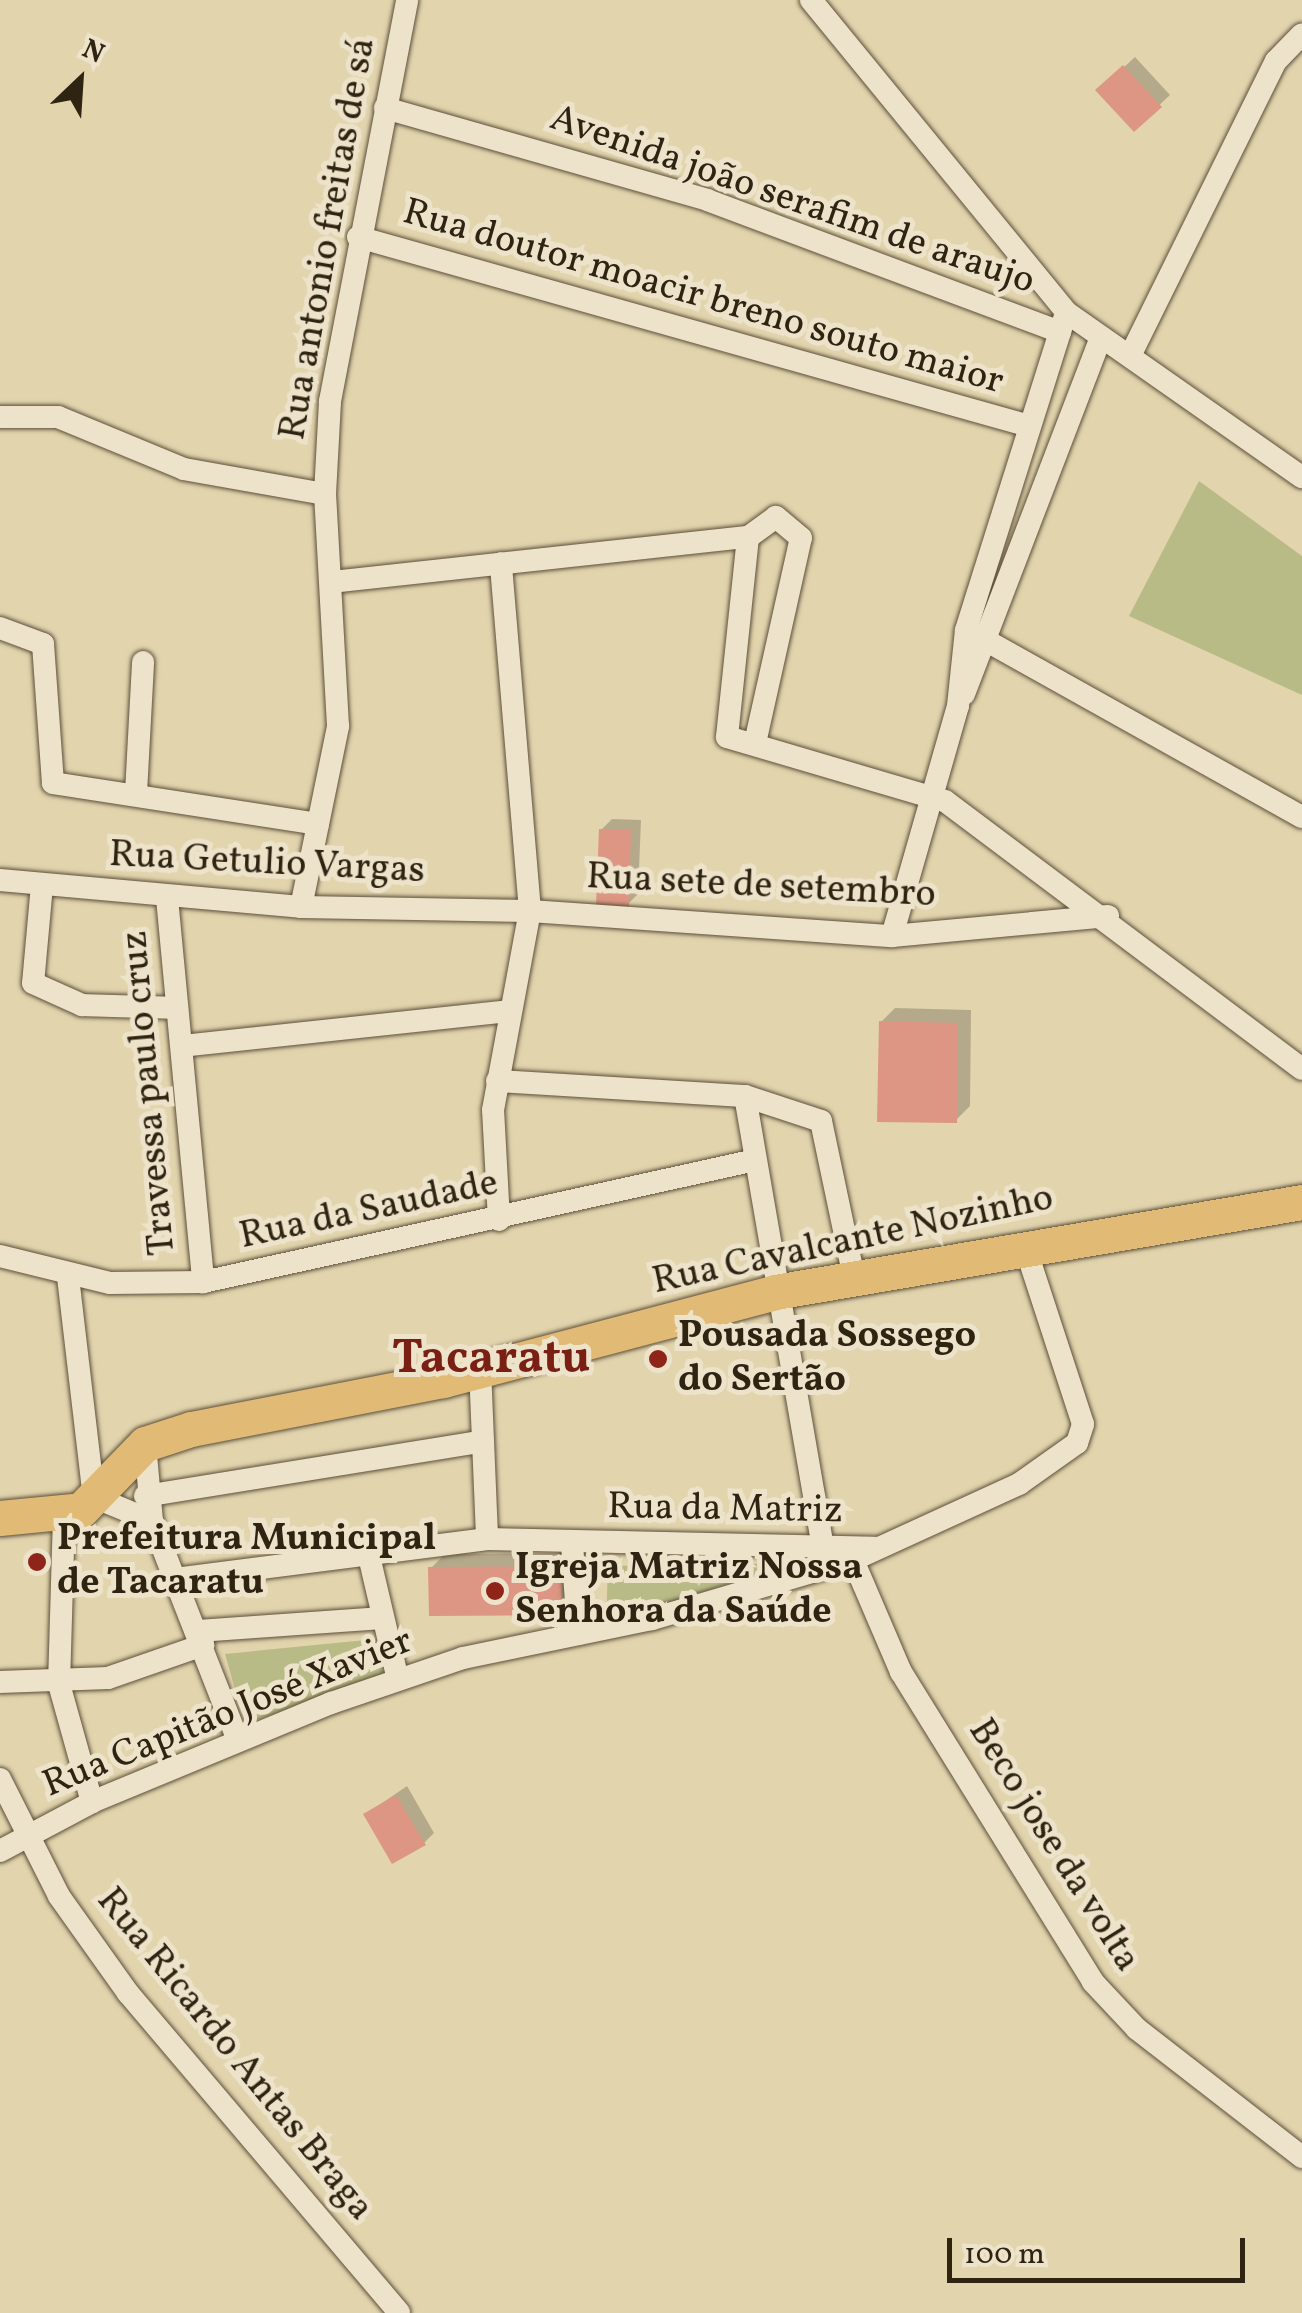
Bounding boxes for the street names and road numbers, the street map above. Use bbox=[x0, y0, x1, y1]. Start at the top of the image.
street label: Rua antonio freitas de sá bbox=[271, 34, 387, 444]
street label: Avenida joão serafim de araujo bbox=[544, 97, 1040, 305]
street label: Rua doutor moacir breno souto maior bbox=[398, 190, 1008, 406]
street label: Rua Getulio Vargas bbox=[107, 833, 427, 895]
street label: Rua sete de setembro bbox=[585, 855, 937, 919]
street label: Travessa paulo cruz bbox=[113, 929, 187, 1257]
street label: Rua da Saudade bbox=[236, 1161, 502, 1261]
street label: Rua Cavalcante Nozinho bbox=[648, 1176, 1058, 1306]
street label: Rua da Matriz bbox=[607, 1485, 843, 1535]
street label: Rua Capitão José Xavier bbox=[37, 1619, 419, 1809]
street label: Beco jose da volta bbox=[957, 1711, 1149, 1981]
street label: Rua Ricardo Antas Braga bbox=[86, 1879, 382, 2231]

